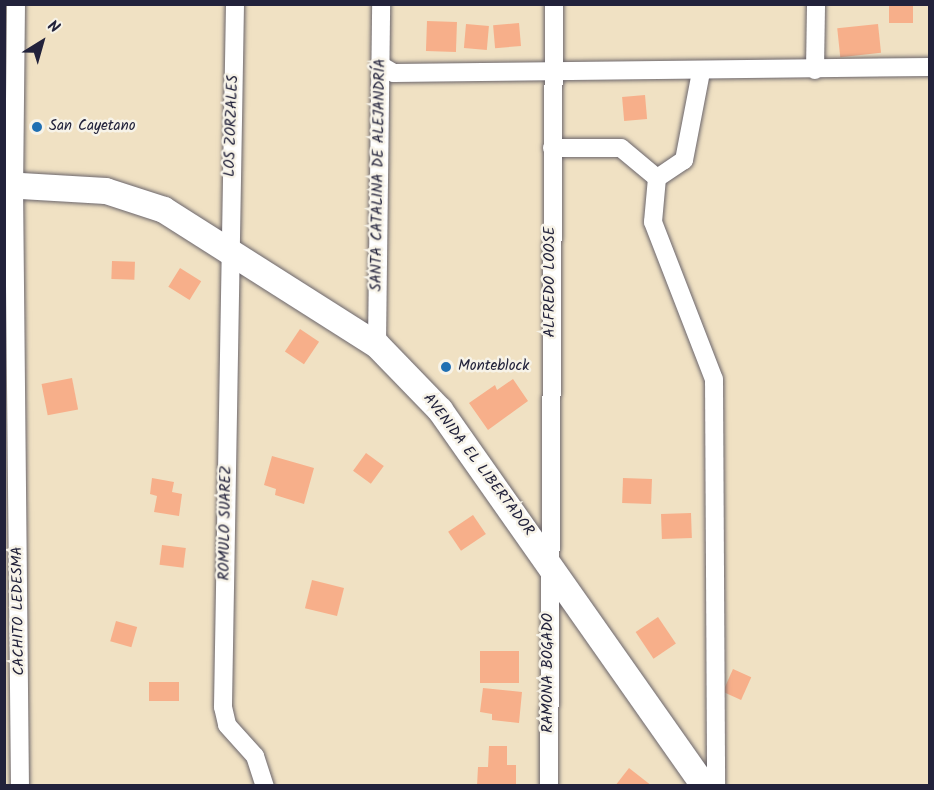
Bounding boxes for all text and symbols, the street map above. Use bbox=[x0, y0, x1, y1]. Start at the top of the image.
north arrow bbox=[12, 12, 72, 72]
text: N bbox=[42, 14, 65, 40]
street label: SANTA CATALINA DE ALEJANDRÍA bbox=[368, 58, 390, 292]
street label: LOS ZORZALES bbox=[221, 75, 243, 177]
place label: San Cayetano bbox=[49, 118, 135, 136]
marker: San Cayetano bbox=[30, 120, 44, 134]
street label: ALFREDO LOOSE bbox=[542, 227, 560, 337]
place label: Monteblock bbox=[458, 358, 529, 376]
marker: Monteblock bbox=[439, 360, 453, 374]
street label: AVENIDA EL LIBERTADOR bbox=[419, 390, 537, 540]
street label: ROMULO SUAREZ bbox=[216, 465, 236, 581]
street label: CACHITO LEDESMA bbox=[9, 546, 29, 676]
street label: RAMONA BOGADO bbox=[540, 613, 558, 733]

